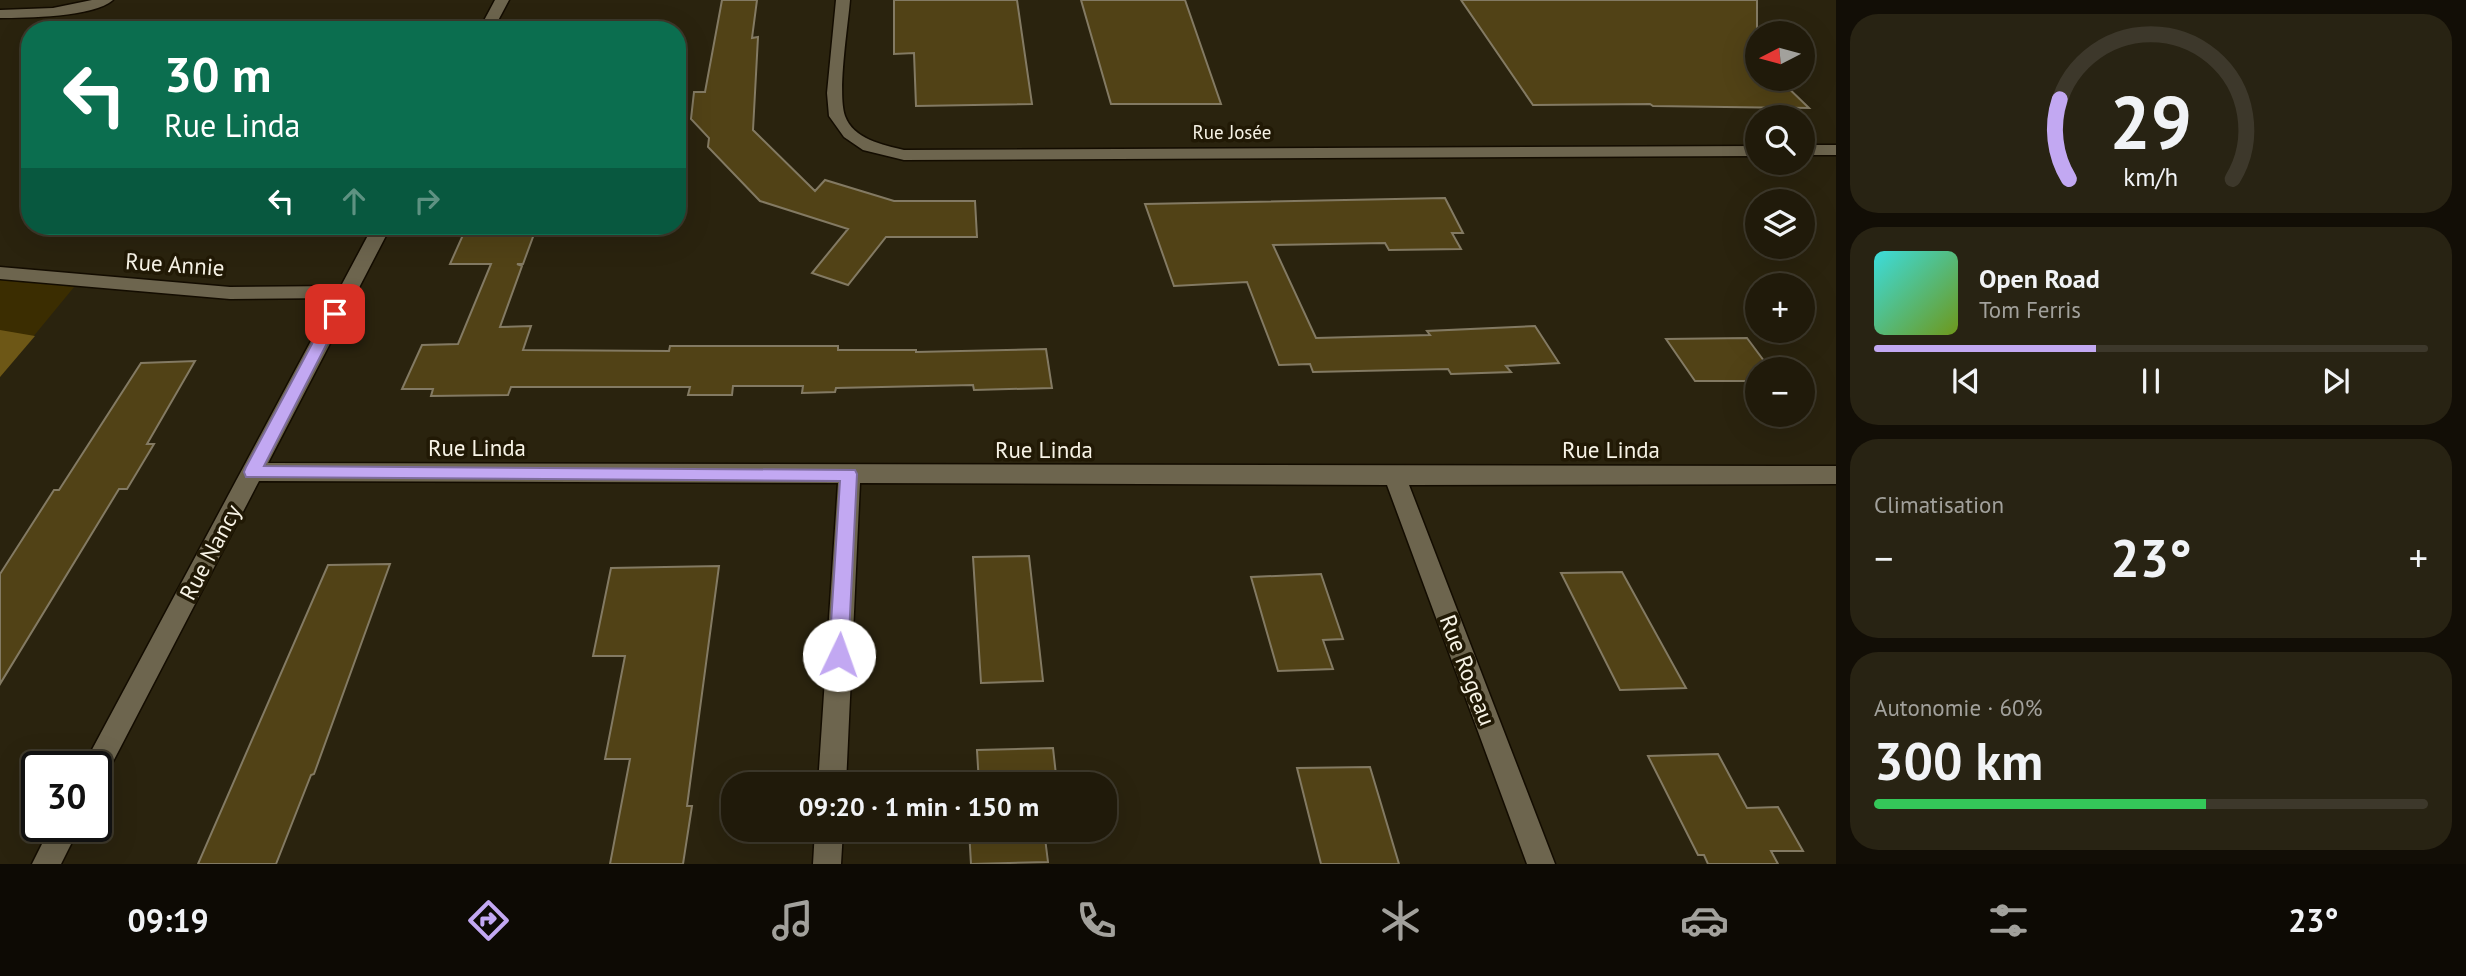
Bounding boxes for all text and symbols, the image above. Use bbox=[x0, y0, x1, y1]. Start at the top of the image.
north arrow bbox=[1745, 21, 1815, 91]
map controls bbox=[1745, 21, 1815, 427]
text: 30 m bbox=[164, 42, 271, 106]
icon: left bbox=[49, 49, 140, 140]
text: 29 bbox=[2110, 76, 2192, 170]
text: Rue Linda bbox=[164, 104, 300, 146]
button: search bbox=[1745, 105, 1815, 175]
street label: Rue Josée bbox=[1193, 120, 1271, 144]
text: km/h bbox=[2124, 161, 2178, 193]
icon: left bbox=[262, 182, 300, 220]
icon: ahead bbox=[335, 182, 373, 220]
icon: right bbox=[408, 182, 446, 220]
button: layers bbox=[1745, 189, 1815, 259]
street label: Rue Annie bbox=[124, 246, 226, 282]
text: Open Road bbox=[1979, 262, 2100, 295]
button: + bbox=[1745, 273, 1815, 343]
pin bbox=[305, 284, 365, 344]
icon: arrive bbox=[316, 295, 354, 333]
text: Tom Ferris bbox=[1979, 295, 2081, 324]
button: − bbox=[1745, 357, 1815, 427]
icon: previous bbox=[1947, 362, 1985, 400]
icon: pause bbox=[2132, 362, 2170, 400]
icon: next bbox=[2317, 362, 2355, 400]
street label: Rue Linda bbox=[428, 433, 526, 462]
street label: Rue Linda bbox=[995, 435, 1093, 464]
street label: Rue Linda bbox=[1562, 435, 1660, 464]
text: Climatisation bbox=[1874, 490, 2004, 519]
street label: Rue Nancy bbox=[173, 499, 247, 605]
text: 23° bbox=[2110, 524, 2192, 591]
text: − bbox=[1874, 533, 1893, 582]
text: + bbox=[2409, 533, 2428, 582]
street label: Rue Rogeau bbox=[1434, 610, 1502, 730]
position arrow bbox=[802, 618, 876, 692]
text: Autonomie · 60% bbox=[1874, 693, 2042, 722]
text: 300 km bbox=[1874, 727, 2043, 794]
speed limit sign: 30 bbox=[21, 751, 112, 842]
text: 09:20 · 1 min · 150 m bbox=[799, 790, 1039, 823]
icon: directions bbox=[464, 896, 513, 945]
icon: music bbox=[768, 896, 817, 945]
icon: phone bbox=[1072, 896, 1121, 945]
icon: climate bbox=[1376, 896, 1425, 945]
icon: car bbox=[1680, 896, 1729, 945]
icon: filters bbox=[1984, 896, 2033, 945]
text: 09:19 bbox=[128, 899, 209, 941]
text: 23° bbox=[2288, 899, 2338, 941]

